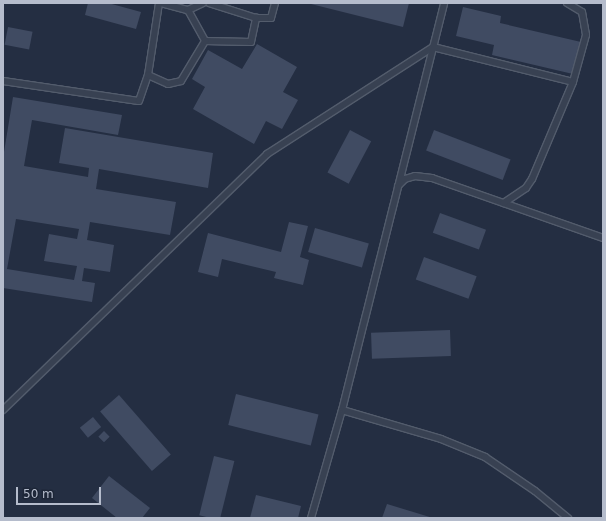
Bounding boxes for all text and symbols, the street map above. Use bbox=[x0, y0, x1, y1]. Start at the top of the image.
scale bar bbox=[18, 479, 103, 505]
text: 50 m bbox=[23, 487, 54, 501]

